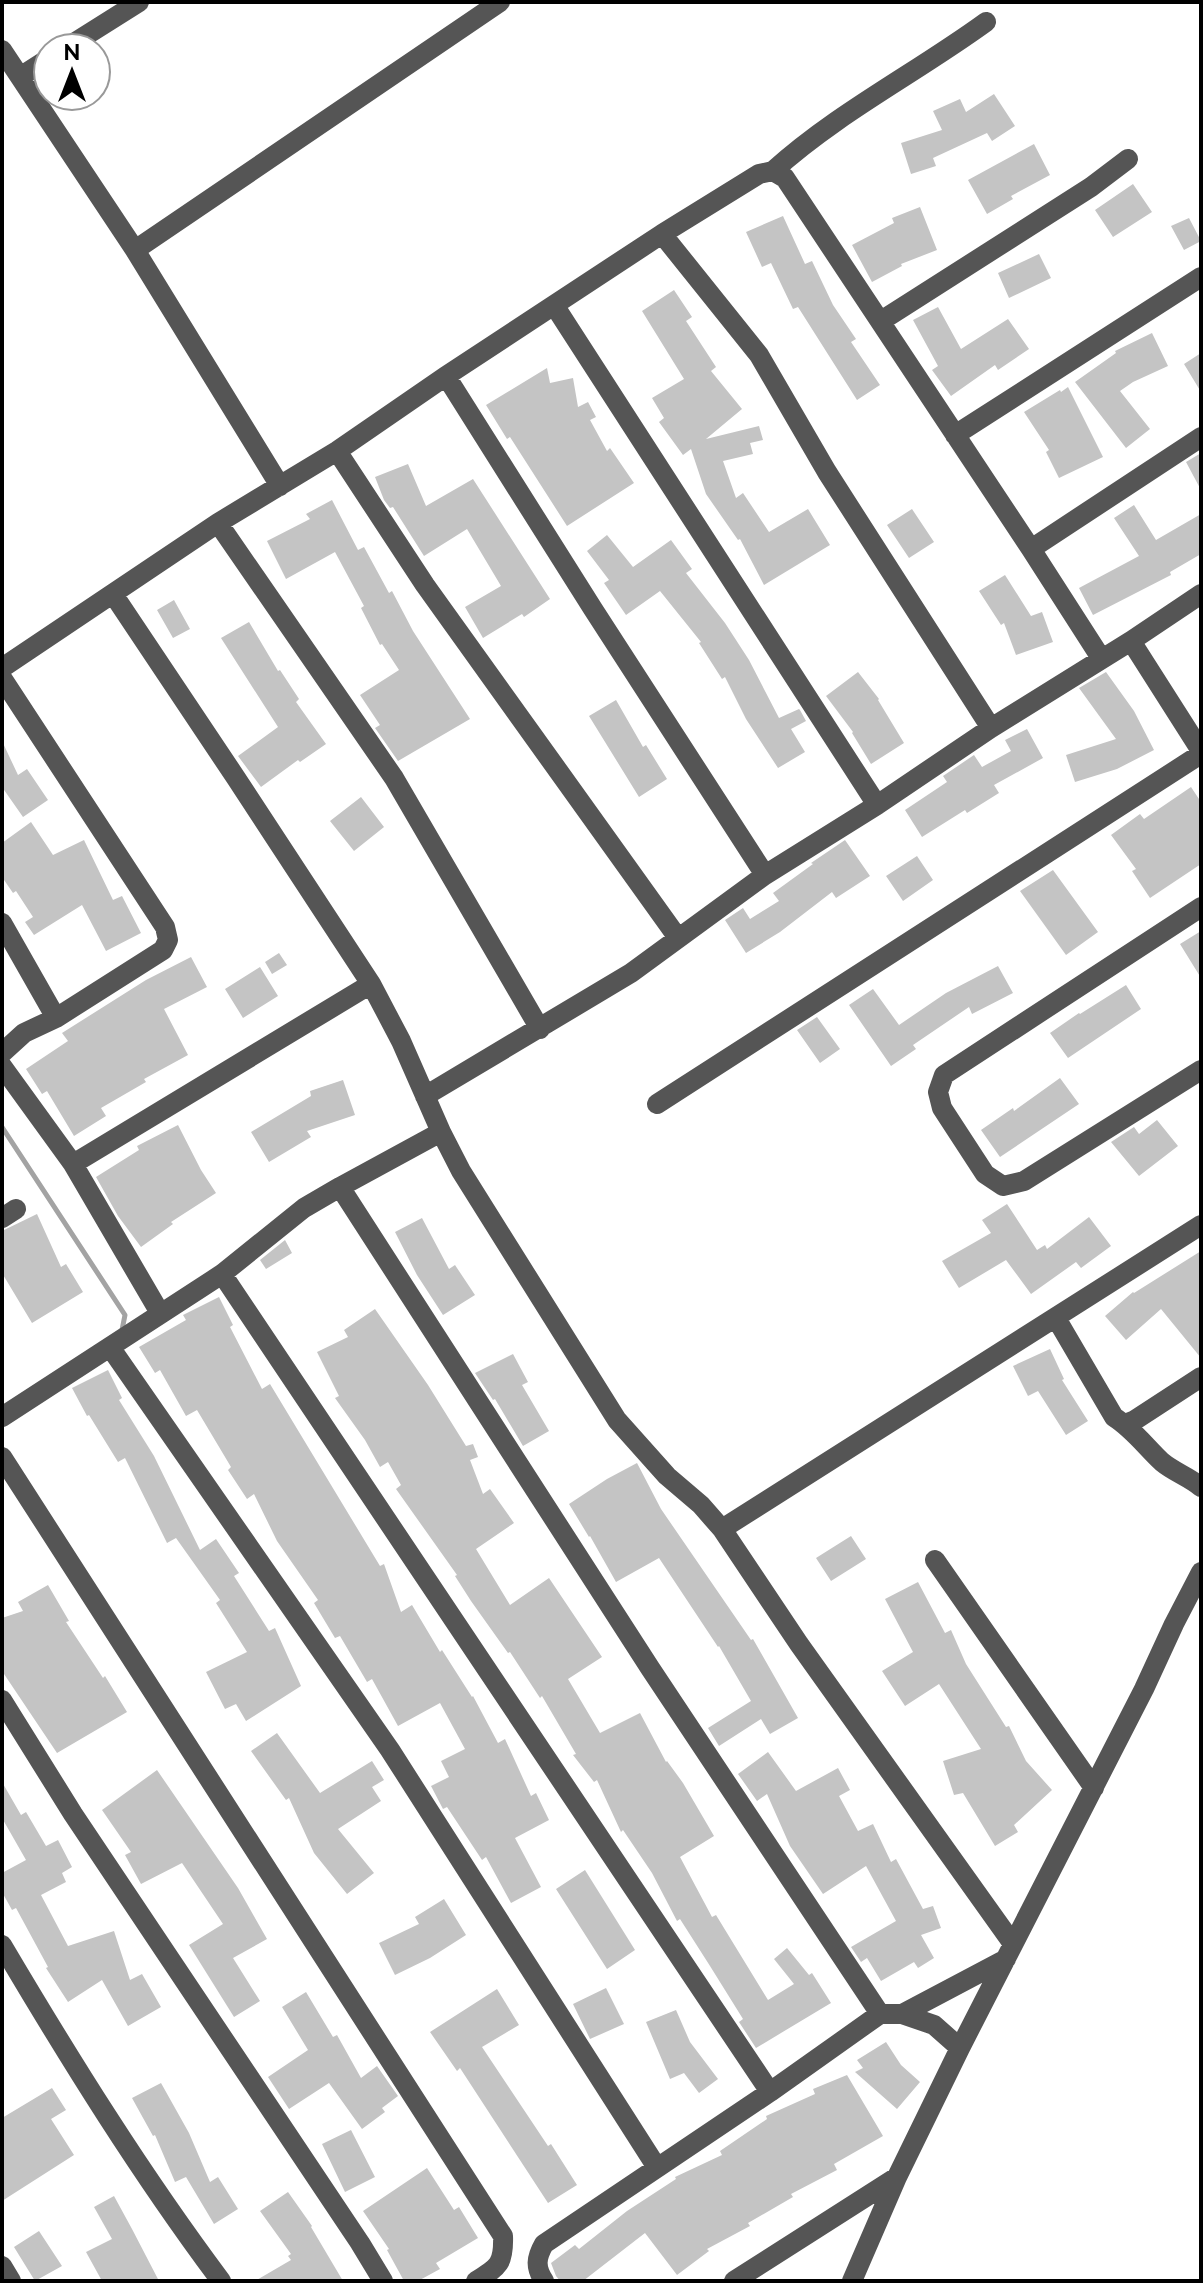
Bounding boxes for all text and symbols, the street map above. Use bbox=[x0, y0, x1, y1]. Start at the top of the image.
north arrow bbox=[32, 32, 112, 112]
text: N bbox=[64, 39, 80, 65]

